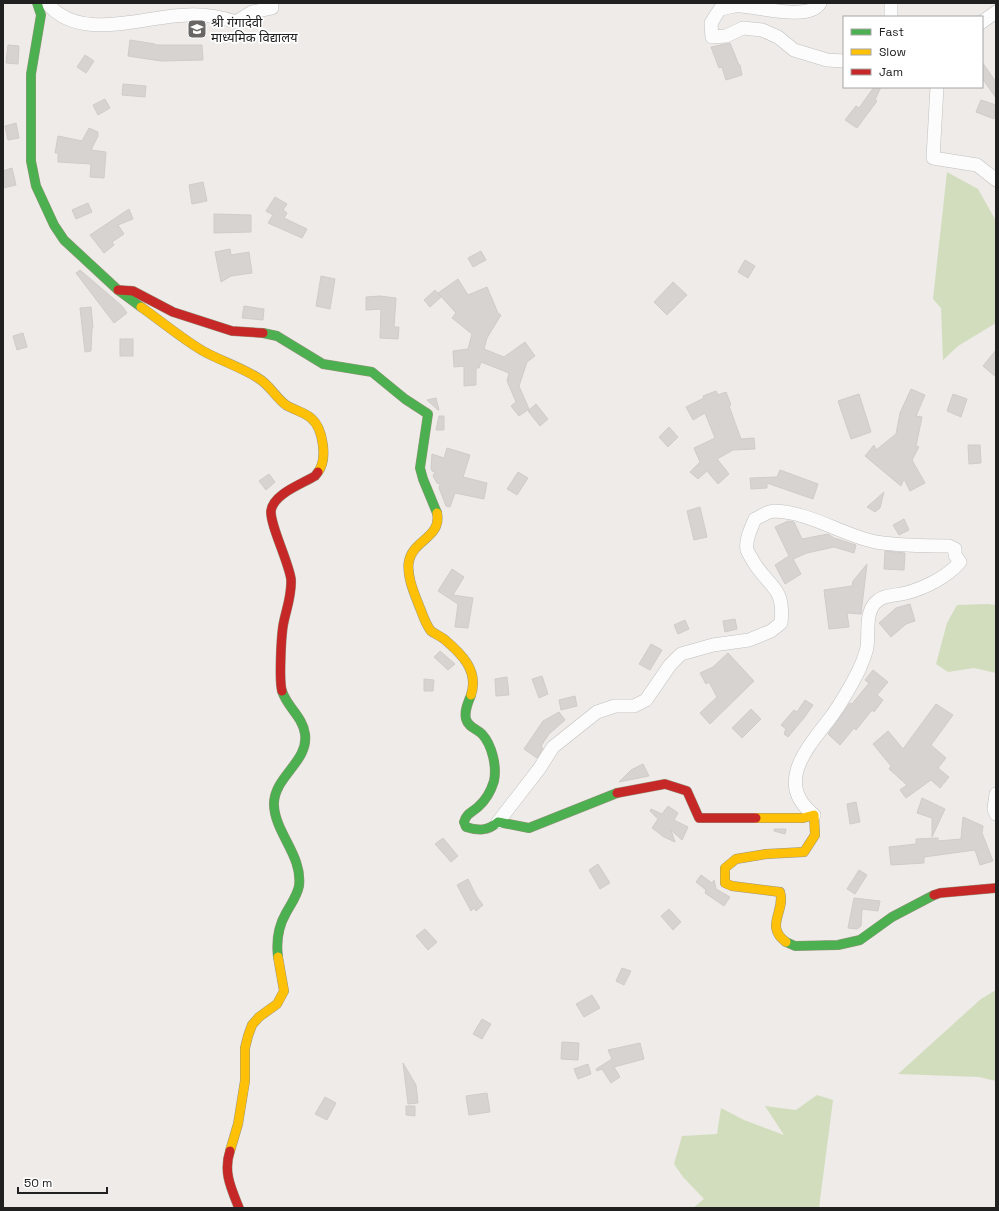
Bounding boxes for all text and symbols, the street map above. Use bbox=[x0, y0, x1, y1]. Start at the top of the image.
place label: श्री गंगादेवी माध्यमिक विद्यालय bbox=[211, 14, 298, 46]
legend bbox=[843, 16, 983, 88]
school or university icon: श्री गंगादेवी माध्यमिक विद्यालय bbox=[186, 18, 208, 40]
text: Fast bbox=[879, 24, 904, 40]
text: Slow bbox=[879, 44, 906, 60]
text: Jam bbox=[879, 64, 903, 80]
scale bar bbox=[18, 1169, 107, 1195]
text: 50 m bbox=[24, 1175, 52, 1191]

